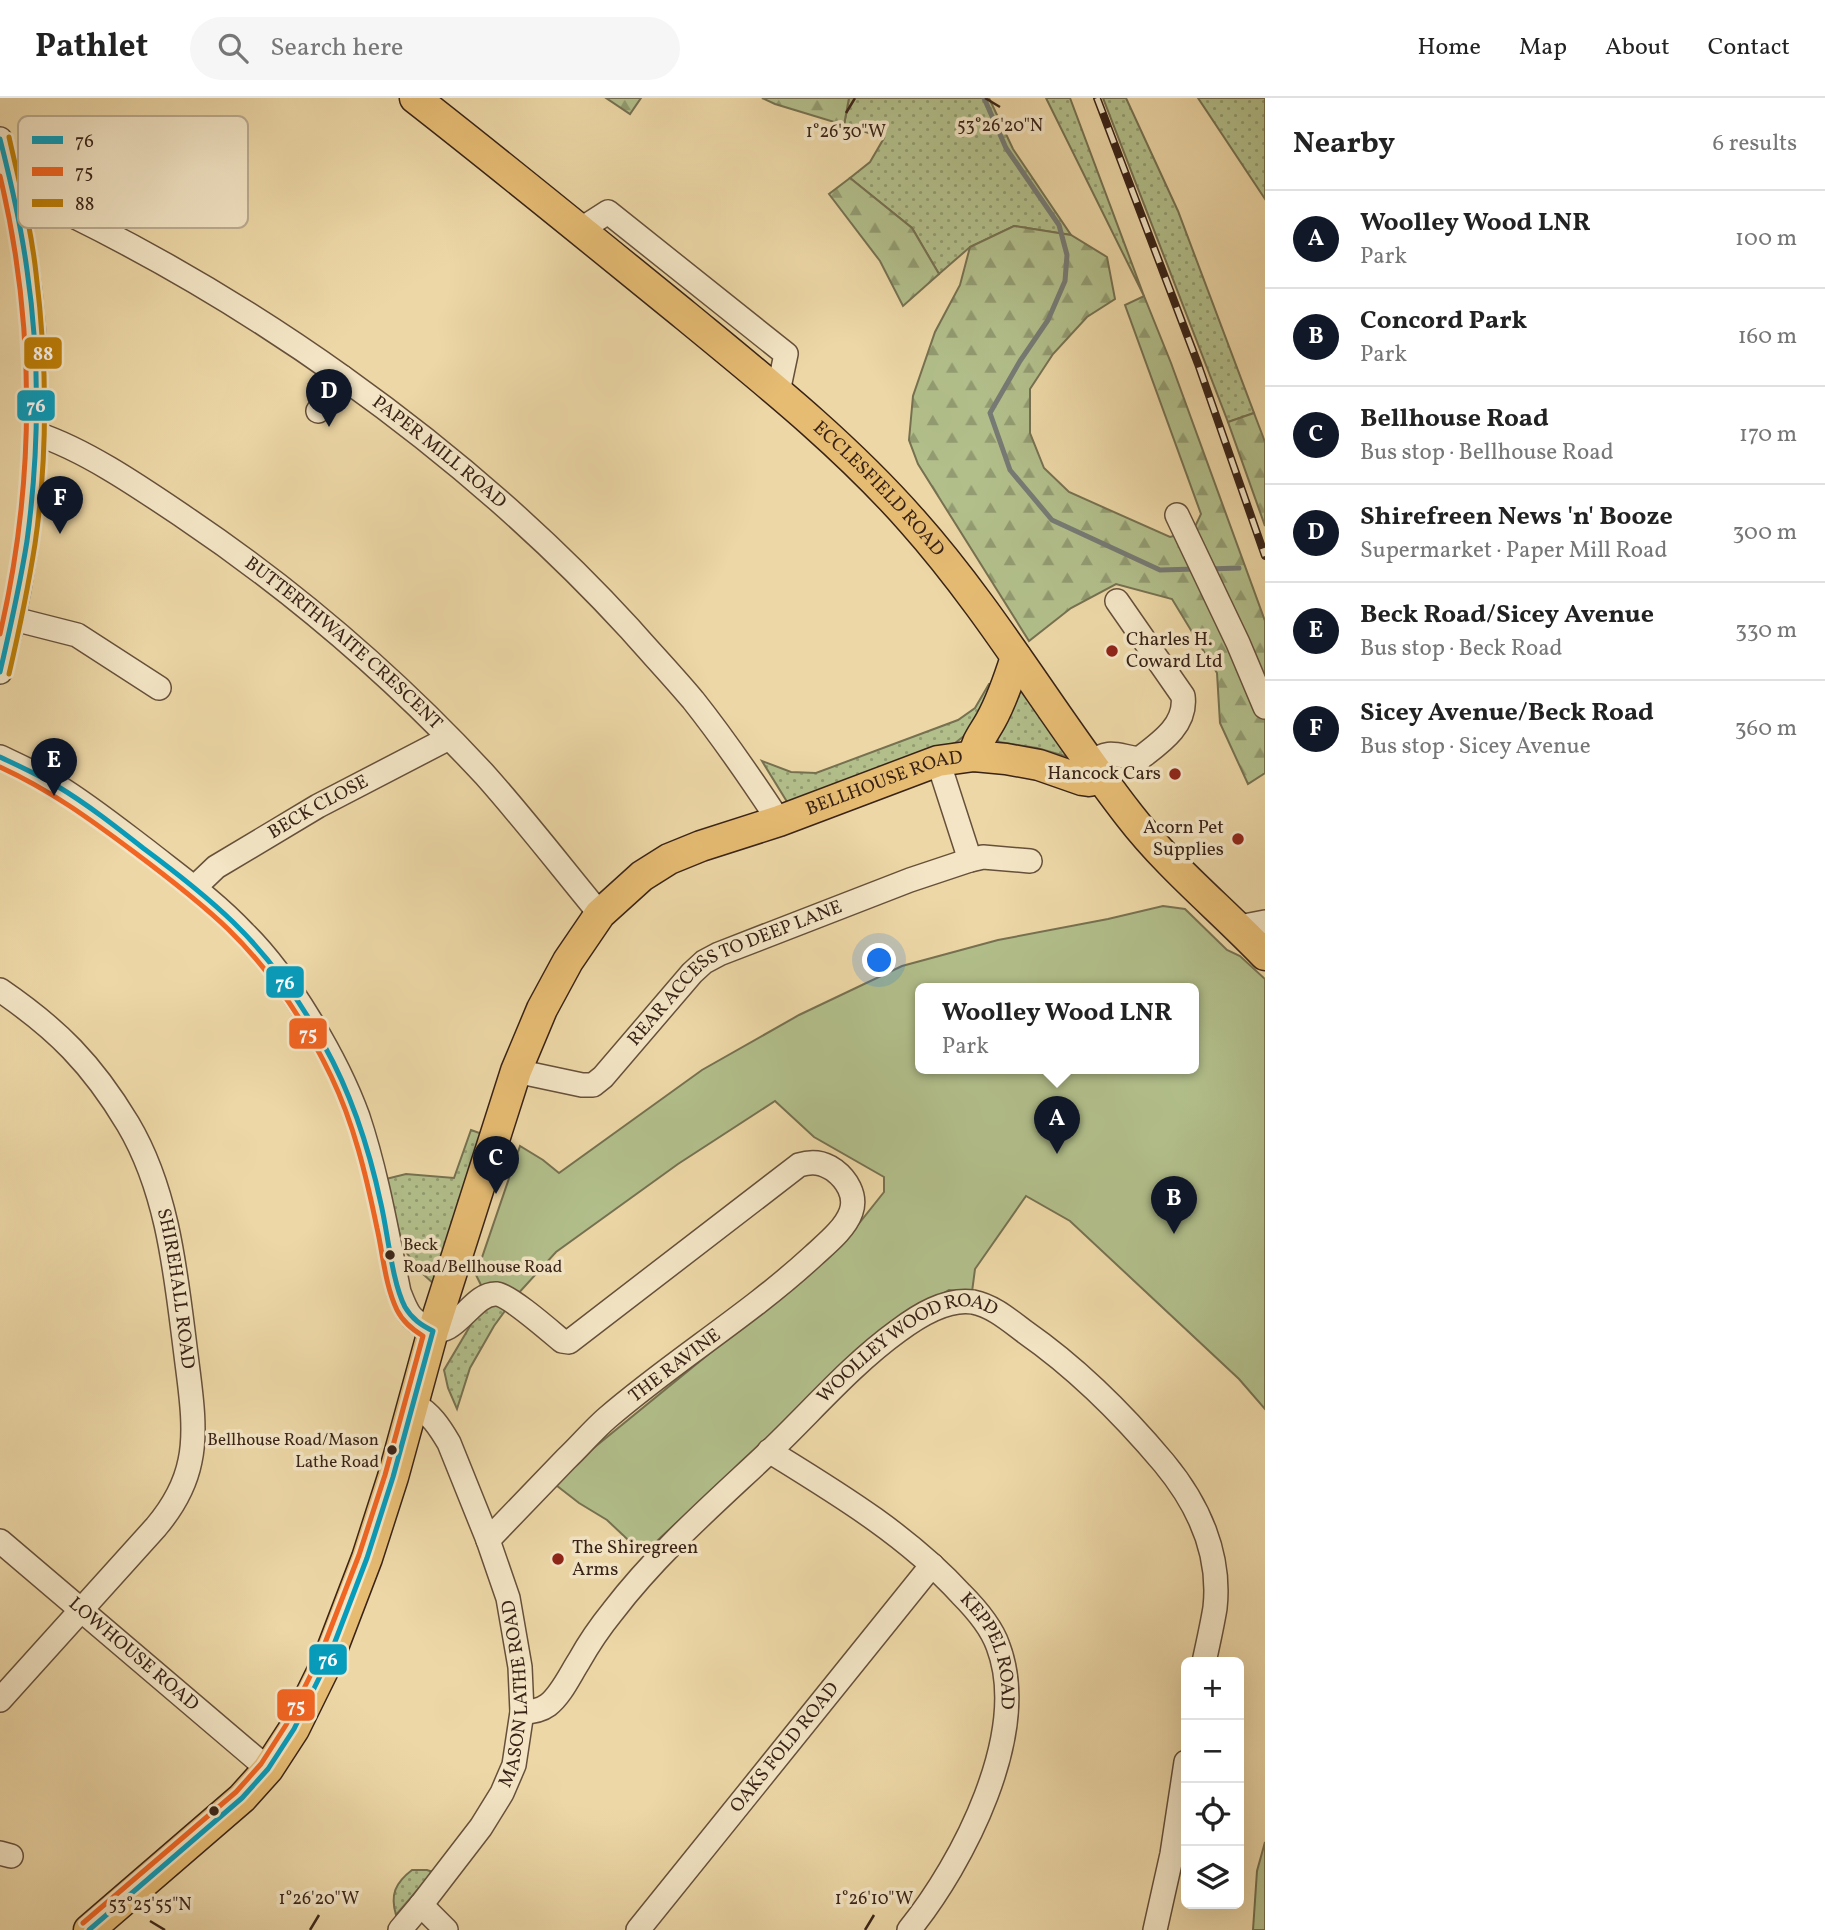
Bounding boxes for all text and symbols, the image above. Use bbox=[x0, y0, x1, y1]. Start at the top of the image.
search box bbox=[190, 17, 680, 80]
text: Pathlet bbox=[35, 25, 148, 71]
icon: search bbox=[214, 29, 252, 67]
text: Search here bbox=[270, 30, 403, 66]
text: Home bbox=[1417, 31, 1481, 65]
text: Map bbox=[1519, 31, 1567, 65]
text: About bbox=[1605, 31, 1670, 65]
text: Contact bbox=[1708, 31, 1790, 65]
text: 53°26'20"N bbox=[957, 114, 1043, 139]
legend bbox=[18, 116, 248, 228]
text: 1°26'30"W bbox=[806, 120, 886, 145]
text: Nearby bbox=[1293, 123, 1395, 165]
text: 6 results bbox=[1713, 128, 1797, 160]
text: 76 bbox=[75, 129, 94, 155]
text: 75 bbox=[75, 160, 93, 186]
text: 88 bbox=[75, 192, 94, 218]
text: Woolley Wood LNR bbox=[1360, 205, 1590, 241]
text: A bbox=[1308, 223, 1324, 255]
text: 100 m bbox=[1735, 223, 1797, 255]
text: Park bbox=[1360, 241, 1407, 273]
text: Concord Park bbox=[1360, 303, 1527, 339]
text: B bbox=[1308, 321, 1324, 353]
text: 160 m bbox=[1738, 321, 1797, 353]
line badge: 88 bbox=[23, 336, 63, 370]
text: Park bbox=[1360, 339, 1407, 371]
text: 88 bbox=[33, 342, 53, 368]
pin: D bbox=[306, 369, 352, 427]
line badge: 76 bbox=[16, 389, 56, 422]
street label: PAPER MILL ROAD bbox=[367, 390, 512, 515]
text: 76 bbox=[26, 394, 46, 420]
text: Bellhouse Road bbox=[1360, 401, 1549, 437]
street label: ECCLESFIELD ROAD bbox=[807, 415, 950, 562]
text: C bbox=[1309, 419, 1323, 451]
text: 170 m bbox=[1739, 419, 1797, 451]
text: Bus stop · Bellhouse Road bbox=[1360, 437, 1614, 469]
pin: F bbox=[37, 476, 83, 534]
text: Shirefreen News 'n' Booze bbox=[1360, 499, 1673, 535]
text: D bbox=[1308, 517, 1324, 549]
text: 300 m bbox=[1733, 517, 1797, 549]
text: Supermarket · Paper Mill Road bbox=[1360, 535, 1667, 567]
street label: BUTTERTHWAITE CRESCENT bbox=[239, 551, 448, 736]
text: Beck Road/Sicey Avenue bbox=[1360, 597, 1654, 633]
text: E bbox=[1309, 615, 1323, 647]
text: 330 m bbox=[1735, 615, 1797, 647]
place label: Charles H. Coward Ltd bbox=[1126, 627, 1223, 675]
text: Bus stop · Beck Road bbox=[1360, 633, 1563, 665]
marker: Charles H. Coward Ltd bbox=[1104, 643, 1120, 659]
text: Sicey Avenue/Beck Road bbox=[1360, 695, 1654, 731]
text: F bbox=[1309, 713, 1323, 745]
text: 360 m bbox=[1735, 713, 1797, 745]
text: Bus stop · Sicey Avenue bbox=[1360, 731, 1591, 763]
pin: E bbox=[31, 738, 77, 796]
street label: BELLHOUSE ROAD bbox=[802, 745, 964, 823]
place label: Hancock Cars bbox=[1047, 761, 1161, 787]
marker: Hancock Cars bbox=[1167, 766, 1183, 782]
street label: BECK CLOSE bbox=[263, 769, 373, 846]
place label: Acorn Pet Supplies bbox=[1143, 815, 1224, 863]
marker: Acorn Pet Supplies bbox=[1230, 831, 1246, 847]
street label: REAR ACCESS TO DEEP LANE bbox=[622, 894, 846, 1052]
your location bbox=[862, 943, 896, 977]
line badge: 76 bbox=[265, 965, 305, 999]
text: 76 bbox=[275, 971, 295, 997]
popup bbox=[915, 983, 1199, 1074]
text: Woolley Wood LNR bbox=[942, 995, 1172, 1031]
line badge: 75 bbox=[288, 1017, 328, 1050]
text: 75 bbox=[299, 1022, 317, 1048]
text: Park bbox=[942, 1031, 989, 1063]
pin: A bbox=[1034, 1096, 1080, 1154]
pin: C bbox=[473, 1136, 519, 1194]
pin: B bbox=[1151, 1176, 1197, 1234]
street label: SHIREHALL ROAD bbox=[150, 1206, 201, 1371]
place label: Beck Road/Bellhouse Road bbox=[403, 1234, 562, 1279]
marker: Beck Road/Bellhouse Road bbox=[383, 1248, 397, 1262]
street label: WOOLLEY WOOD ROAD bbox=[811, 1288, 1002, 1409]
street label: THE RAVINE bbox=[624, 1323, 726, 1409]
place label: Bellhouse Road/Mason Lathe Road bbox=[207, 1429, 379, 1474]
marker: Bellhouse Road/Mason Lathe Road bbox=[385, 1443, 399, 1457]
place label: The Shiregreen Arms bbox=[572, 1535, 698, 1583]
marker: The Shiregreen Arms bbox=[550, 1551, 566, 1567]
street label: KEPPEL ROAD bbox=[954, 1587, 1020, 1710]
street label: LOWHOUSE ROAD bbox=[62, 1591, 204, 1717]
street label: MASON LATHE ROAD bbox=[493, 1598, 535, 1792]
line badge: 76 bbox=[308, 1643, 348, 1676]
text: 76 bbox=[318, 1648, 338, 1674]
map controls bbox=[1181, 1657, 1244, 1909]
button: + bbox=[1181, 1657, 1244, 1720]
street label: OAKS FOLD ROAD bbox=[724, 1677, 845, 1819]
line badge: 75 bbox=[276, 1688, 316, 1722]
text: 75 bbox=[287, 1694, 305, 1720]
button: − bbox=[1181, 1720, 1244, 1783]
button: locate bbox=[1181, 1783, 1244, 1846]
unlabelled marker bbox=[207, 1804, 221, 1818]
button: layers bbox=[1181, 1846, 1244, 1909]
text: 1°26'20"W bbox=[279, 1887, 359, 1912]
text: 1°26'10"W bbox=[835, 1887, 913, 1912]
text: 53°25'55"N bbox=[108, 1893, 192, 1918]

